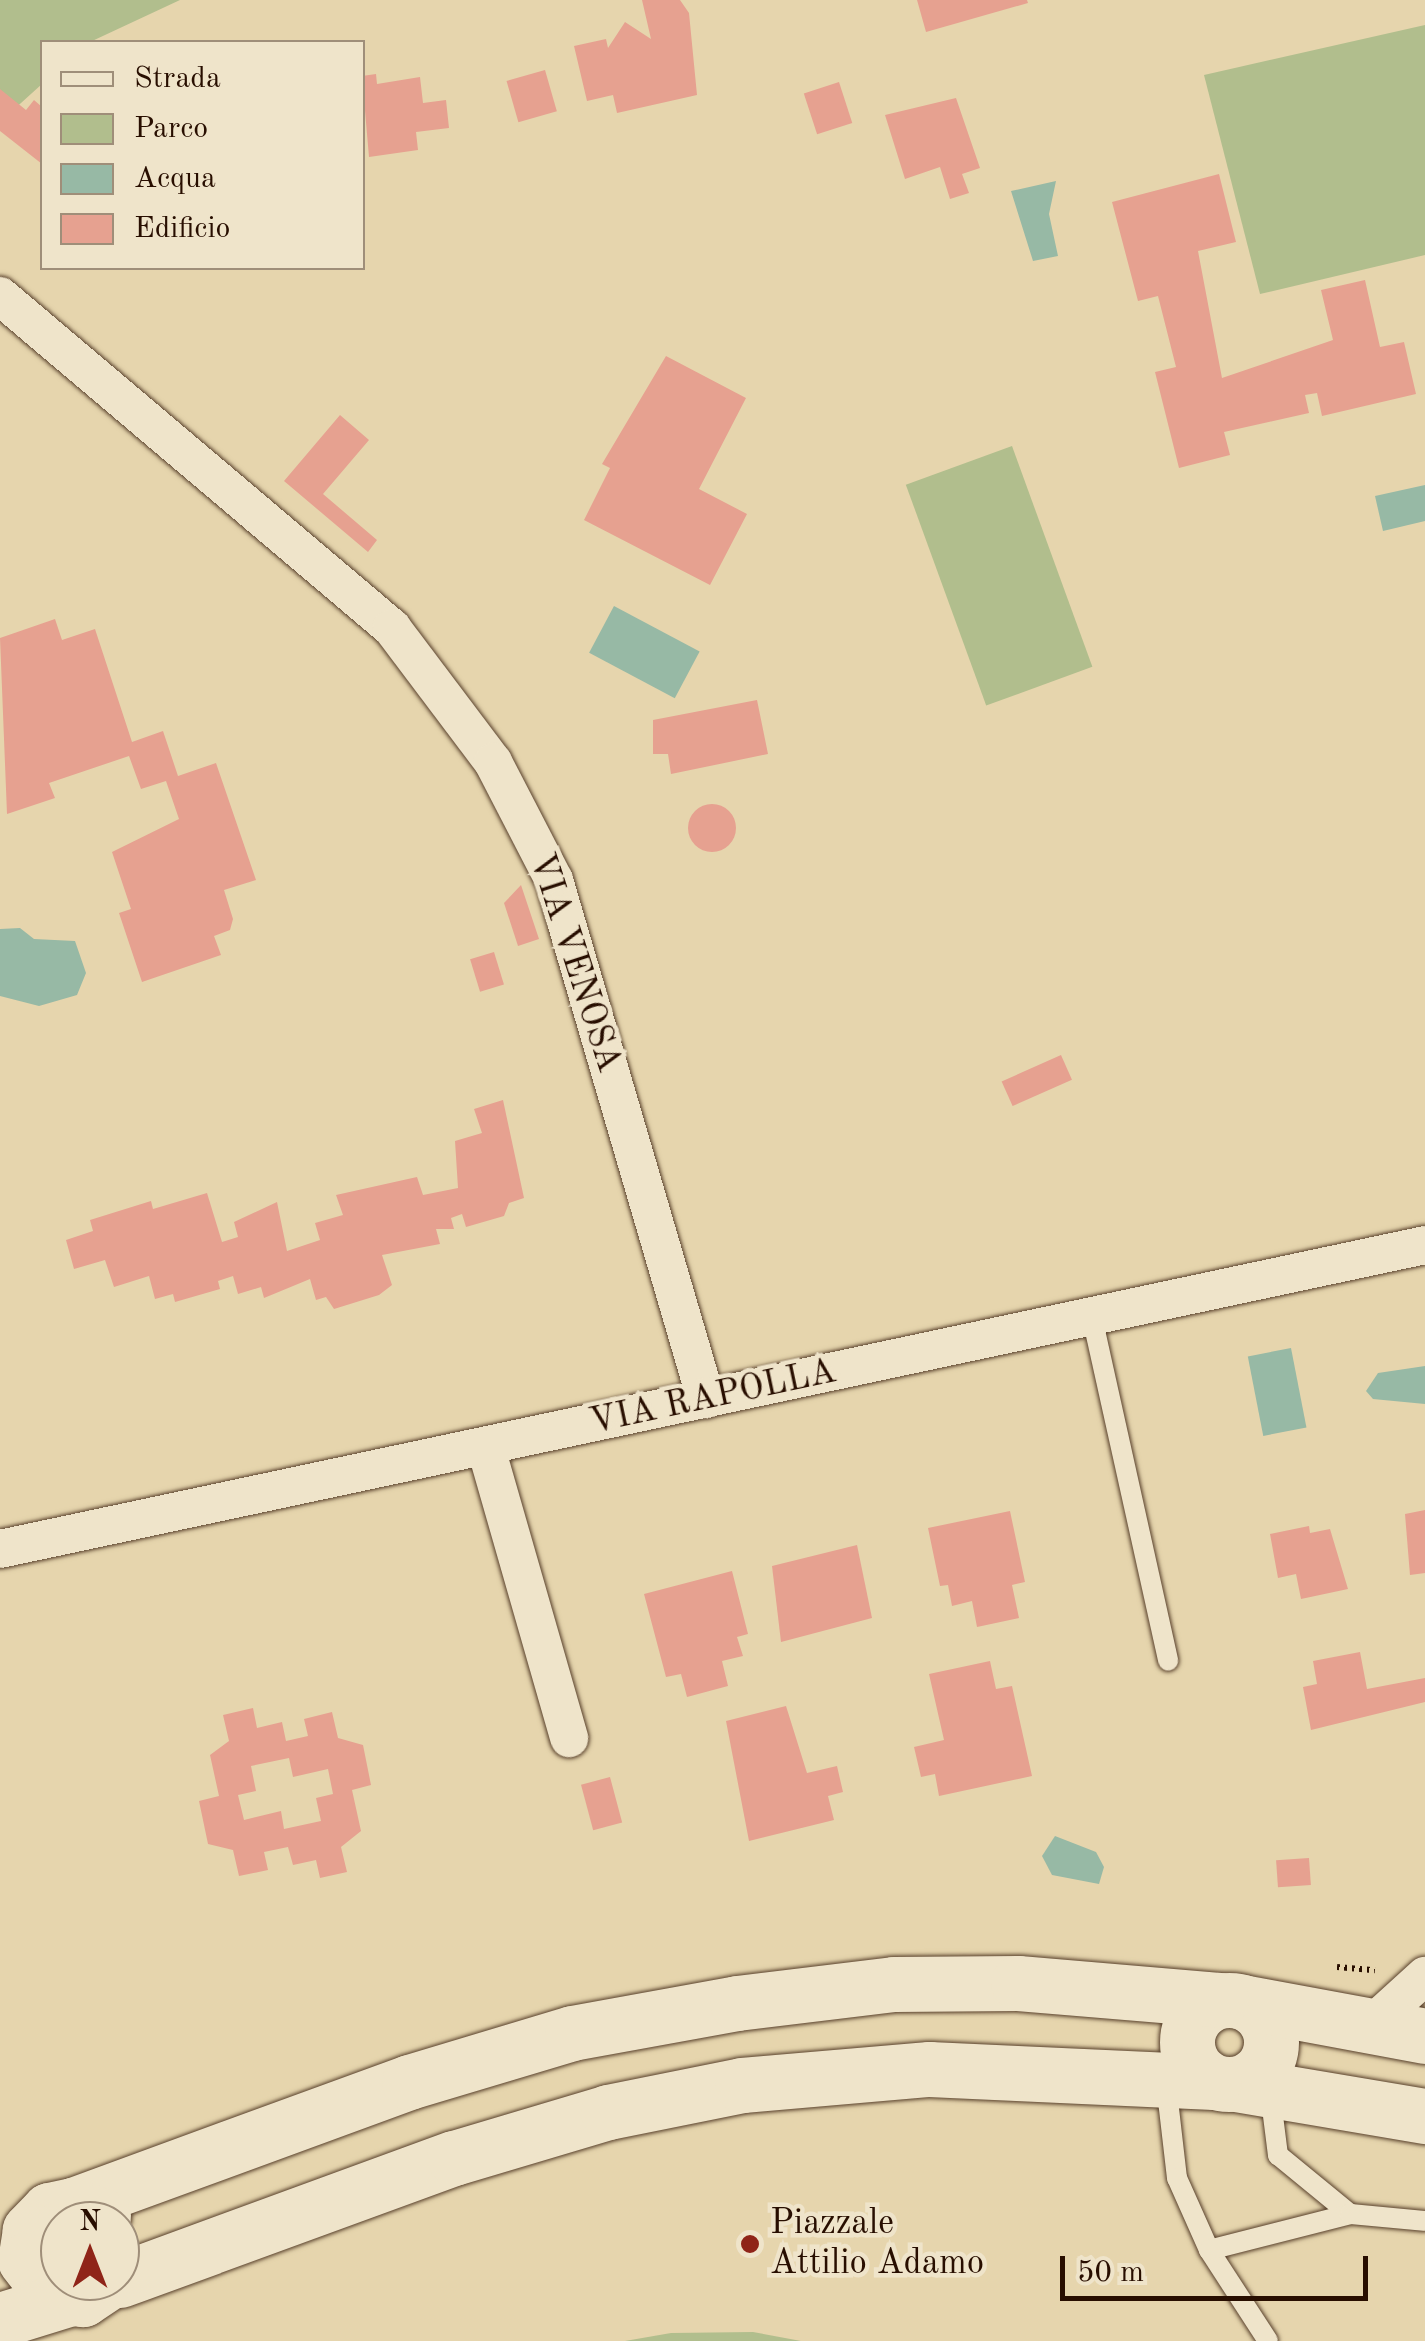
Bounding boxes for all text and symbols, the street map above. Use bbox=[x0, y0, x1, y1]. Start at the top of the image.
legend bbox=[40, 40, 365, 270]
text: Strada bbox=[134, 64, 221, 94]
text: Parco bbox=[134, 114, 208, 144]
text: Acqua bbox=[134, 164, 216, 194]
text: Edificio bbox=[134, 214, 230, 244]
street label: VIA VENOSA bbox=[519, 848, 629, 1078]
street label: VIA RAPOLLA bbox=[586, 1351, 840, 1445]
north arrow bbox=[40, 2201, 140, 2301]
place label: Piazzale Attilio Adamo bbox=[770, 2203, 984, 2285]
text: N bbox=[79, 2209, 101, 2237]
marker: Piazzale Attilio Adamo bbox=[739, 2233, 761, 2255]
scale bar bbox=[1065, 2236, 1372, 2298]
text: 50 m bbox=[1077, 2258, 1144, 2288]

